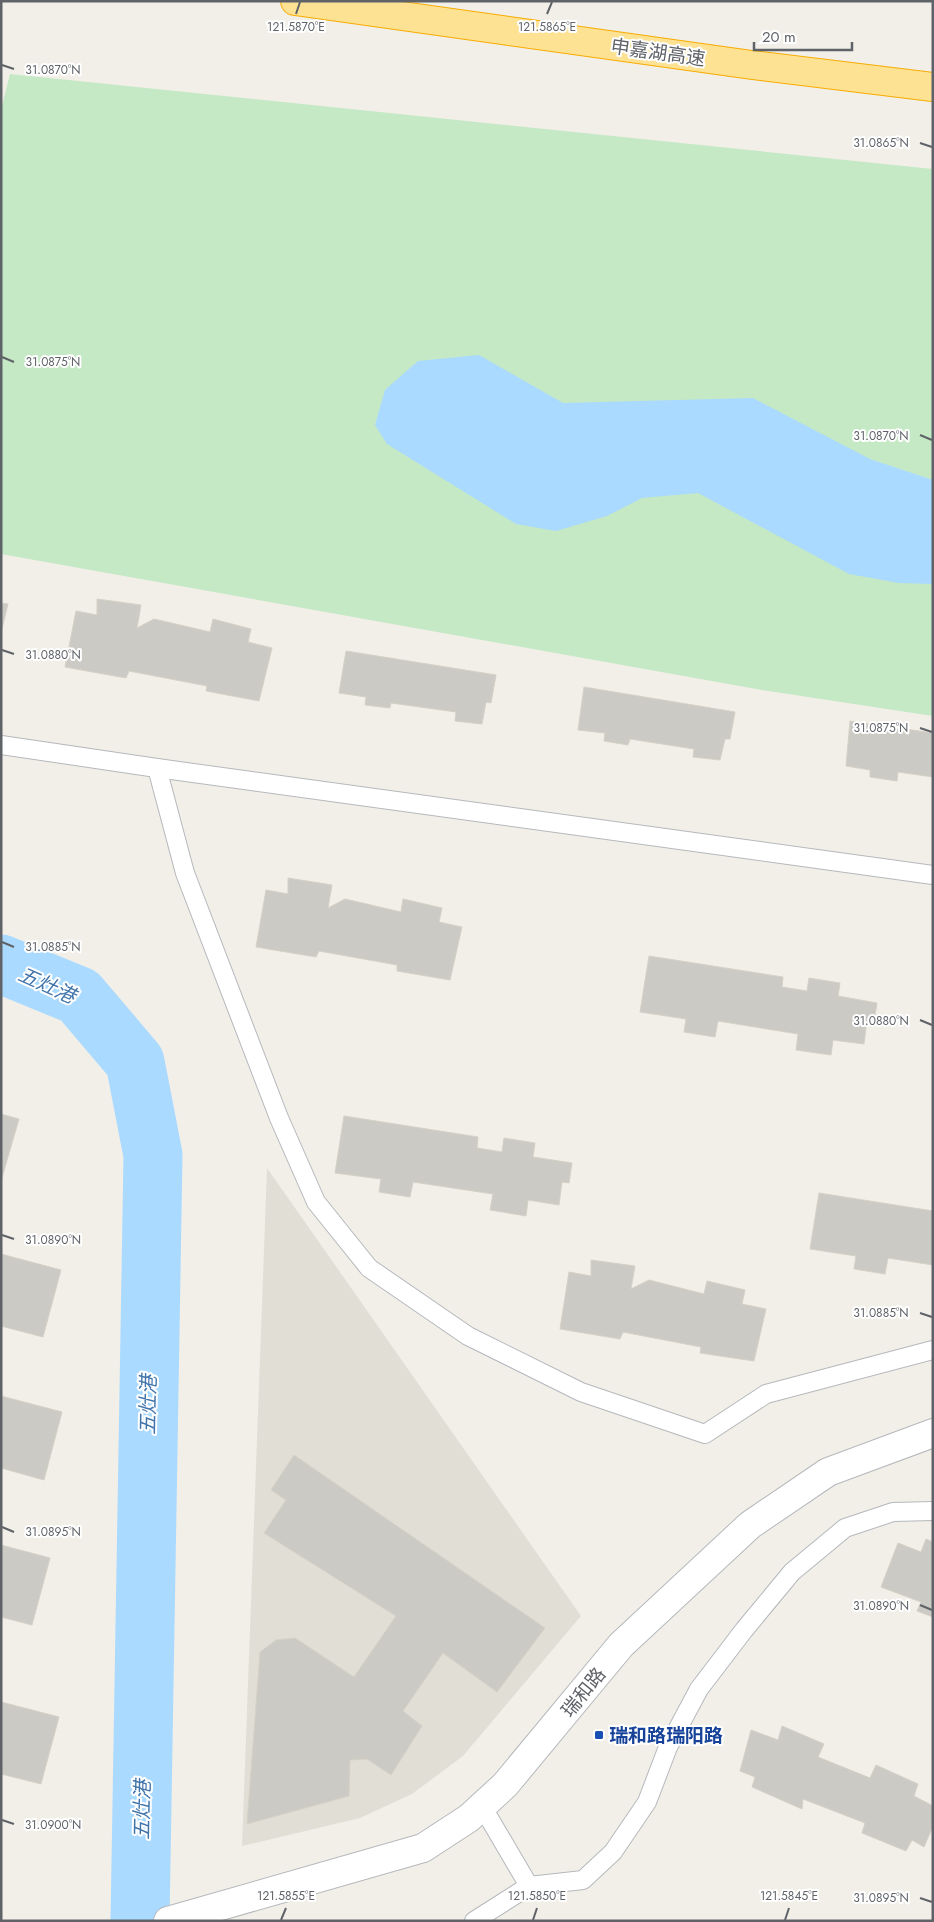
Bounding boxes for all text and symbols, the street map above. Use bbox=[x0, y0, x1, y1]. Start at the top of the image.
text: 121.5870°E bbox=[267, 18, 325, 36]
text: 121.5865°E bbox=[518, 18, 576, 36]
scale bar bbox=[754, 20, 852, 52]
text: 20 m bbox=[762, 26, 796, 48]
street label: 申嘉湖高速 bbox=[609, 33, 707, 72]
text: 31.0870°N bbox=[25, 61, 81, 79]
text: 31.0865°N bbox=[853, 134, 909, 152]
text: 31.0875°N bbox=[26, 353, 80, 371]
text: 31.0870°N bbox=[853, 427, 909, 445]
text: 31.0880°N bbox=[25, 646, 81, 664]
text: 31.0875°N bbox=[854, 719, 908, 737]
text: 31.0885°N bbox=[25, 938, 81, 956]
water label: 五灶港 bbox=[13, 960, 83, 1012]
text: 31.0880°N bbox=[853, 1012, 909, 1030]
text: 31.0890°N bbox=[25, 1231, 81, 1249]
text: 31.0885°N bbox=[853, 1304, 909, 1322]
water label: 五灶港 bbox=[133, 1372, 164, 1435]
text: 31.0895°N bbox=[25, 1523, 81, 1541]
text: 31.0890°N bbox=[853, 1597, 909, 1615]
street label: 瑞和路 bbox=[555, 1662, 612, 1723]
place label: 瑞和路瑞阳路 bbox=[609, 1722, 723, 1749]
marker: 瑞和路瑞阳路 bbox=[593, 1729, 605, 1741]
water label: 五灶港 bbox=[127, 1777, 158, 1840]
text: 31.0900°N bbox=[25, 1816, 81, 1834]
text: 121.5855°E bbox=[257, 1887, 315, 1905]
text: 121.5850°E bbox=[508, 1887, 566, 1905]
text: 121.5845°E bbox=[760, 1887, 818, 1905]
text: 31.0895°N bbox=[853, 1889, 909, 1907]

